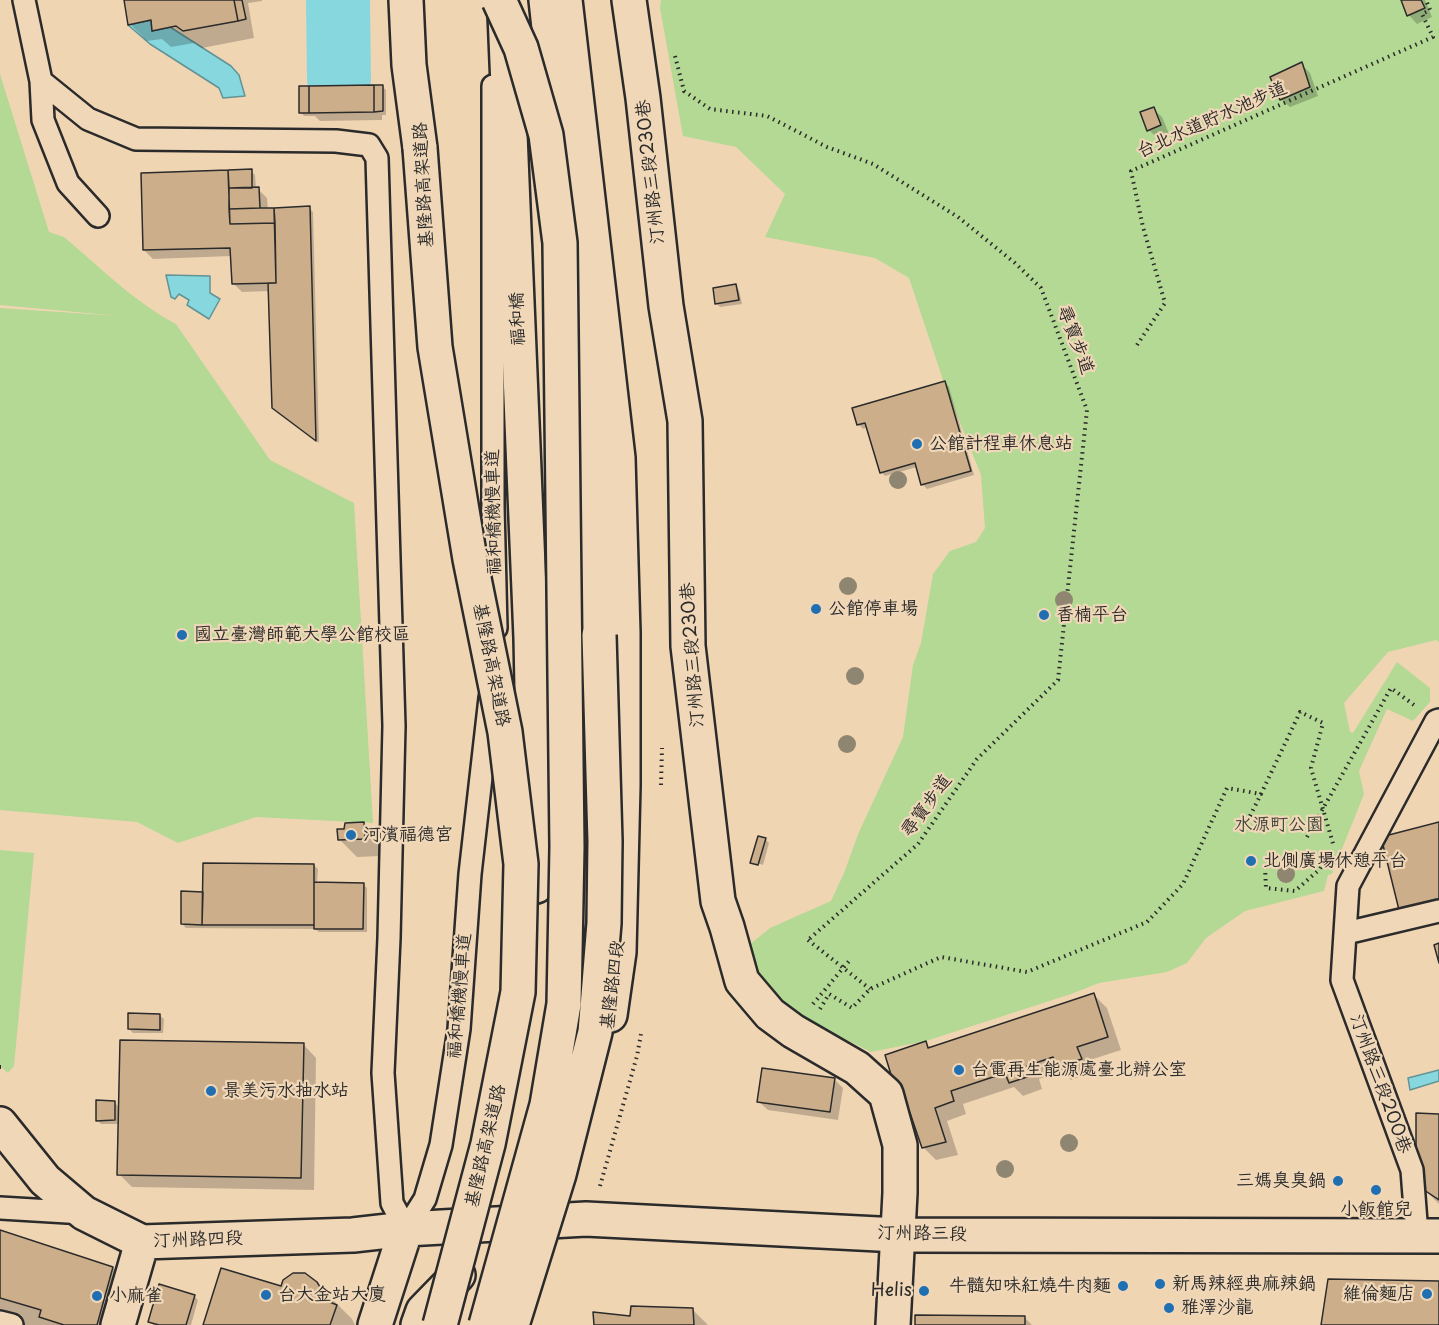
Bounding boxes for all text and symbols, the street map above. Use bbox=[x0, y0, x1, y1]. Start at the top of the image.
street label: 台北水道貯水池步道 bbox=[1134, 77, 1290, 163]
street label: 汀州路三段230巷 bbox=[633, 99, 669, 245]
street label: 基隆路高架道路 bbox=[410, 122, 438, 248]
street label: 福和橋 bbox=[506, 292, 530, 346]
street label: 尋寶步道 bbox=[1052, 303, 1098, 377]
place label: 公館計程車休息站 bbox=[929, 433, 1073, 455]
marker: 公館計程車休息站 bbox=[910, 437, 924, 451]
street label: 福和橋機慢車道 bbox=[482, 449, 506, 575]
street label: 汀州路三段230巷 bbox=[677, 582, 709, 728]
place label: 公館停車場 bbox=[828, 598, 918, 620]
street label: 基隆路高架道路 bbox=[468, 601, 514, 729]
marker: 公館停車場 bbox=[809, 602, 823, 616]
place label: 香楠平台 bbox=[1056, 604, 1128, 626]
marker: 香楠平台 bbox=[1037, 608, 1051, 622]
place label: 國立臺灣師範大學公館校區 bbox=[194, 624, 410, 646]
marker: 國立臺灣師範大學公館校區 bbox=[175, 628, 189, 642]
street label: 尋寶步道 bbox=[897, 771, 957, 841]
park label: 水源町公園 bbox=[1234, 814, 1324, 836]
place label: 河濱福德宮 bbox=[363, 824, 453, 846]
marker: 河濱福德宮 bbox=[344, 828, 358, 842]
place label: 北側廣場休憩平台 bbox=[1263, 850, 1407, 872]
marker: 北側廣場休憩平台 bbox=[1244, 854, 1258, 868]
street label: 福和橋機慢車道 bbox=[444, 932, 476, 1060]
street label: 基隆路四段 bbox=[597, 939, 629, 1031]
street label: 汀州路三段200巷 bbox=[1345, 1011, 1415, 1157]
place label: 台電再生能源處臺北辦公室 bbox=[971, 1059, 1187, 1081]
marker: 台電再生能源處臺北辦公室 bbox=[952, 1063, 966, 1077]
place label: 景美污水抽水站 bbox=[223, 1080, 349, 1102]
street label: 基隆路高架道路 bbox=[461, 1082, 511, 1210]
marker: 景美污水抽水站 bbox=[204, 1084, 218, 1098]
place label: 三媽臭臭鍋 bbox=[1236, 1170, 1326, 1192]
marker: 三媽臭臭鍋 bbox=[1331, 1174, 1345, 1188]
marker: 小飯館兒 bbox=[1369, 1183, 1383, 1197]
place label: 小飯館兒 bbox=[1340, 1199, 1412, 1221]
street label: 汀州路三段 bbox=[877, 1222, 967, 1246]
street label: 汀州路四段 bbox=[153, 1228, 243, 1252]
place label: 新馬辣經典麻辣鍋 bbox=[1172, 1273, 1316, 1295]
place label: 牛髓知味紅燒牛肉麵 bbox=[949, 1275, 1111, 1297]
marker: 新馬辣經典麻辣鍋 bbox=[1153, 1277, 1167, 1291]
marker: 牛髓知味紅燒牛肉麵 bbox=[1116, 1279, 1130, 1293]
place label: Helis bbox=[871, 1280, 912, 1302]
place label: 維倫麵店 bbox=[1343, 1283, 1415, 1305]
place label: 台大金站大廈 bbox=[278, 1284, 386, 1306]
marker: Helis bbox=[917, 1284, 931, 1298]
place label: 小麻雀 bbox=[109, 1285, 163, 1307]
marker: 維倫麵店 bbox=[1420, 1287, 1434, 1301]
marker: 台大金站大廈 bbox=[259, 1288, 273, 1302]
marker: 小麻雀 bbox=[90, 1289, 104, 1303]
place label: 雅澤沙龍 bbox=[1181, 1297, 1253, 1319]
marker: 雅澤沙龍 bbox=[1162, 1301, 1176, 1315]

